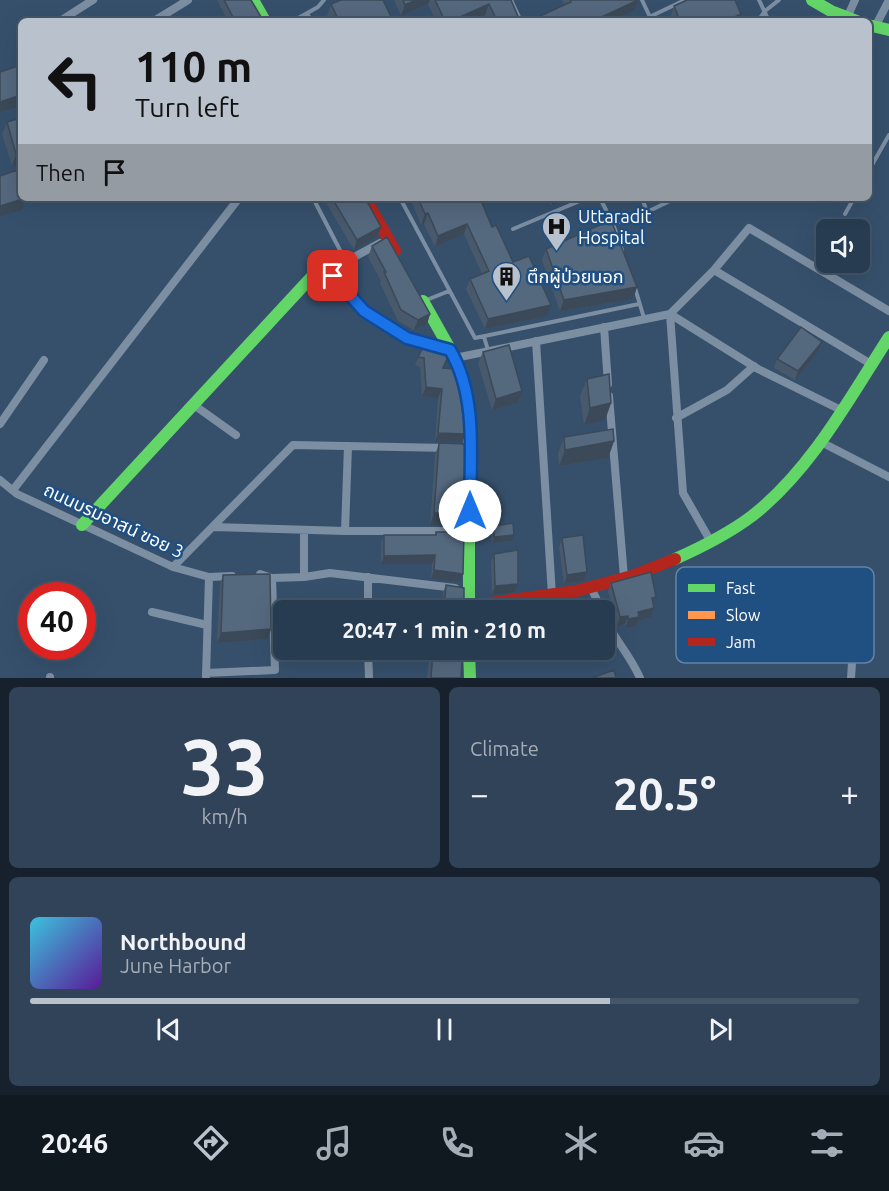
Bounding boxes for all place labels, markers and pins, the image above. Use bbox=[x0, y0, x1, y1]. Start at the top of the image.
place label: Uttaradit Hospital bbox=[578, 206, 652, 247]
hospital icon: Uttaradit Hospital bbox=[541, 210, 573, 252]
pin bbox=[307, 250, 358, 301]
building icon: ตึกผู้ป่วยนอก bbox=[490, 260, 522, 302]
place label: ตึกผู้ป่วยนอก bbox=[527, 266, 624, 289]

